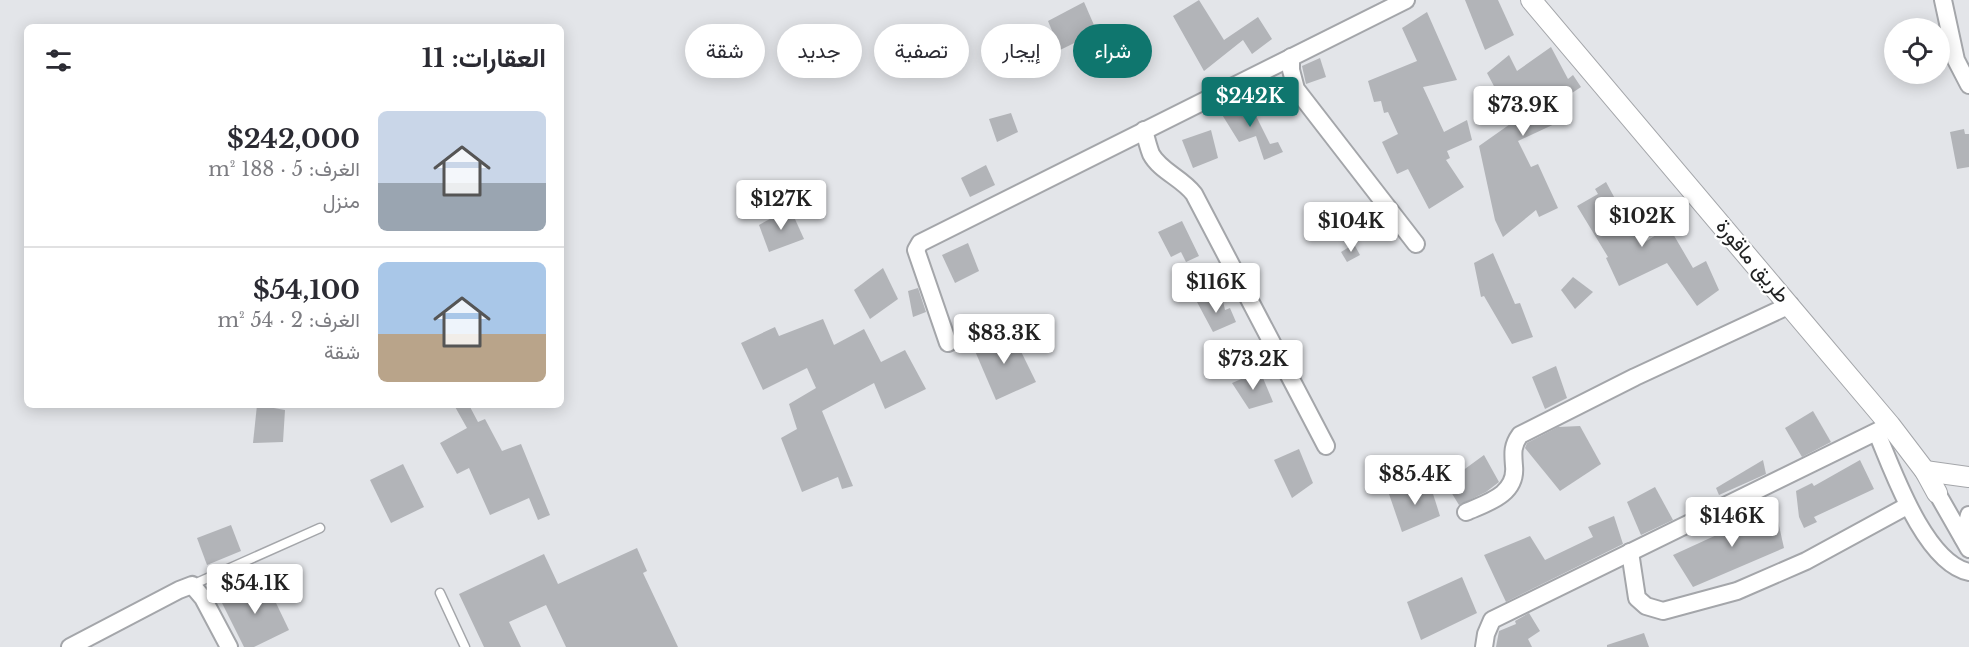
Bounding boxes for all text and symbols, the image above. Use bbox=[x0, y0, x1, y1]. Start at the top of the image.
map controls bbox=[1884, 18, 1950, 84]
button: locate bbox=[1884, 18, 1950, 84]
chip: شقة bbox=[685, 24, 765, 78]
chip: جديد bbox=[777, 24, 862, 78]
chip: تصفية bbox=[874, 24, 969, 78]
chip: إيجار bbox=[981, 24, 1061, 78]
chip: شراء bbox=[1073, 24, 1152, 78]
text: العقارات: 11 bbox=[422, 42, 546, 74]
icon: filters bbox=[42, 44, 75, 77]
pin: $242K bbox=[1208, 77, 1292, 128]
text: $242K bbox=[1216, 84, 1284, 108]
pin: $73.9K bbox=[1474, 86, 1572, 137]
text: $73.9K bbox=[1487, 93, 1559, 117]
text: $242,000 bbox=[227, 123, 360, 155]
icon: home bbox=[426, 135, 498, 207]
text: الغرف: 5 · 188 m² bbox=[208, 157, 360, 181]
pin: $127K bbox=[739, 180, 823, 231]
text: $127K bbox=[750, 187, 812, 211]
text: منزل bbox=[323, 189, 360, 213]
pin: $102K bbox=[1600, 197, 1684, 248]
pin: $104K bbox=[1309, 202, 1393, 253]
text: $102K bbox=[1609, 204, 1675, 228]
text: $104K bbox=[1318, 209, 1384, 233]
street label: طريق ماقورة bbox=[1710, 214, 1796, 308]
pin: $116K bbox=[1174, 263, 1258, 314]
text: $116K bbox=[1186, 270, 1246, 294]
text: $54,100 bbox=[253, 274, 360, 306]
icon: home bbox=[426, 286, 498, 358]
text: الغرف: 2 · 54 m² bbox=[218, 308, 360, 332]
pin: $83.3K bbox=[955, 314, 1053, 365]
text: $83.3K bbox=[968, 321, 1040, 345]
text: شقة bbox=[324, 340, 360, 364]
pin: $73.2K bbox=[1204, 340, 1302, 391]
text: $73.2K bbox=[1218, 347, 1288, 371]
pin: $85.4K bbox=[1366, 455, 1464, 506]
text: $85.4K bbox=[1379, 462, 1451, 486]
pin: $146K bbox=[1690, 497, 1774, 548]
text: $146K bbox=[1700, 504, 1764, 528]
pin: $54.1K bbox=[206, 564, 304, 615]
text: $54.1K bbox=[221, 571, 289, 595]

